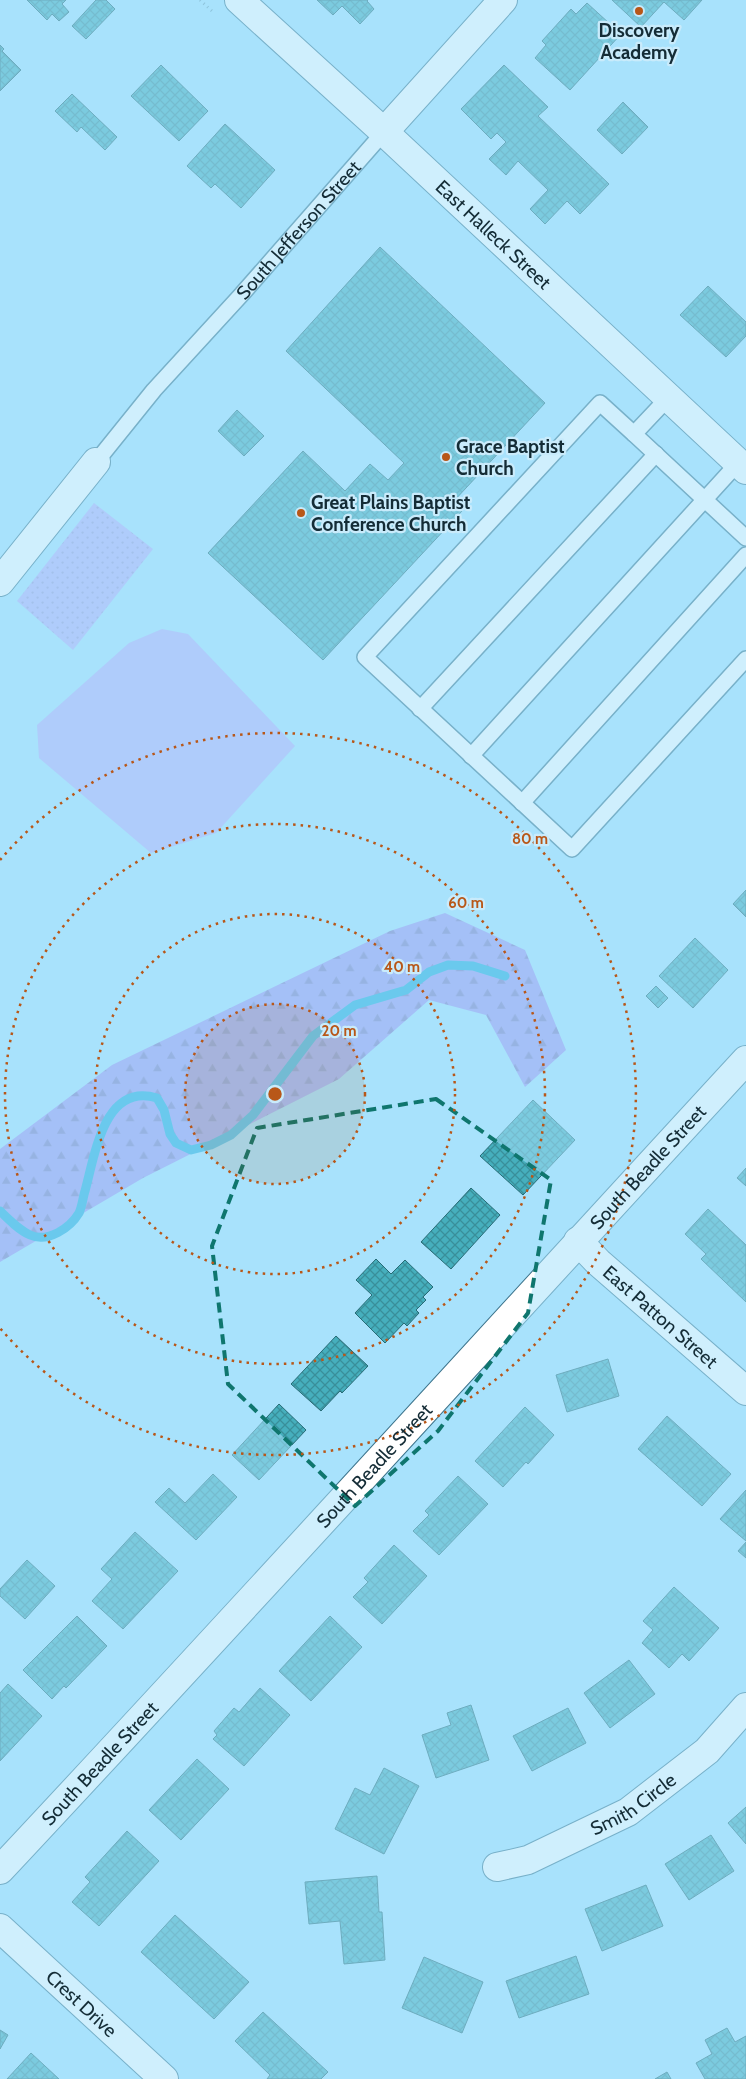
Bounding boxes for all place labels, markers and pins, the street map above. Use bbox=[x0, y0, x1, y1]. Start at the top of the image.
marker: Discovery Academy bbox=[633, 5, 645, 17]
place label: Discovery Academy bbox=[599, 19, 680, 64]
place label: Grace Baptist Church bbox=[456, 435, 565, 480]
marker: Grace Baptist Church bbox=[440, 451, 452, 463]
place label: Great Plains Baptist Conference Church bbox=[311, 491, 471, 536]
marker: Great Plains Baptist Conference Church bbox=[295, 507, 307, 519]
centre of rings bbox=[266, 1085, 284, 1103]

